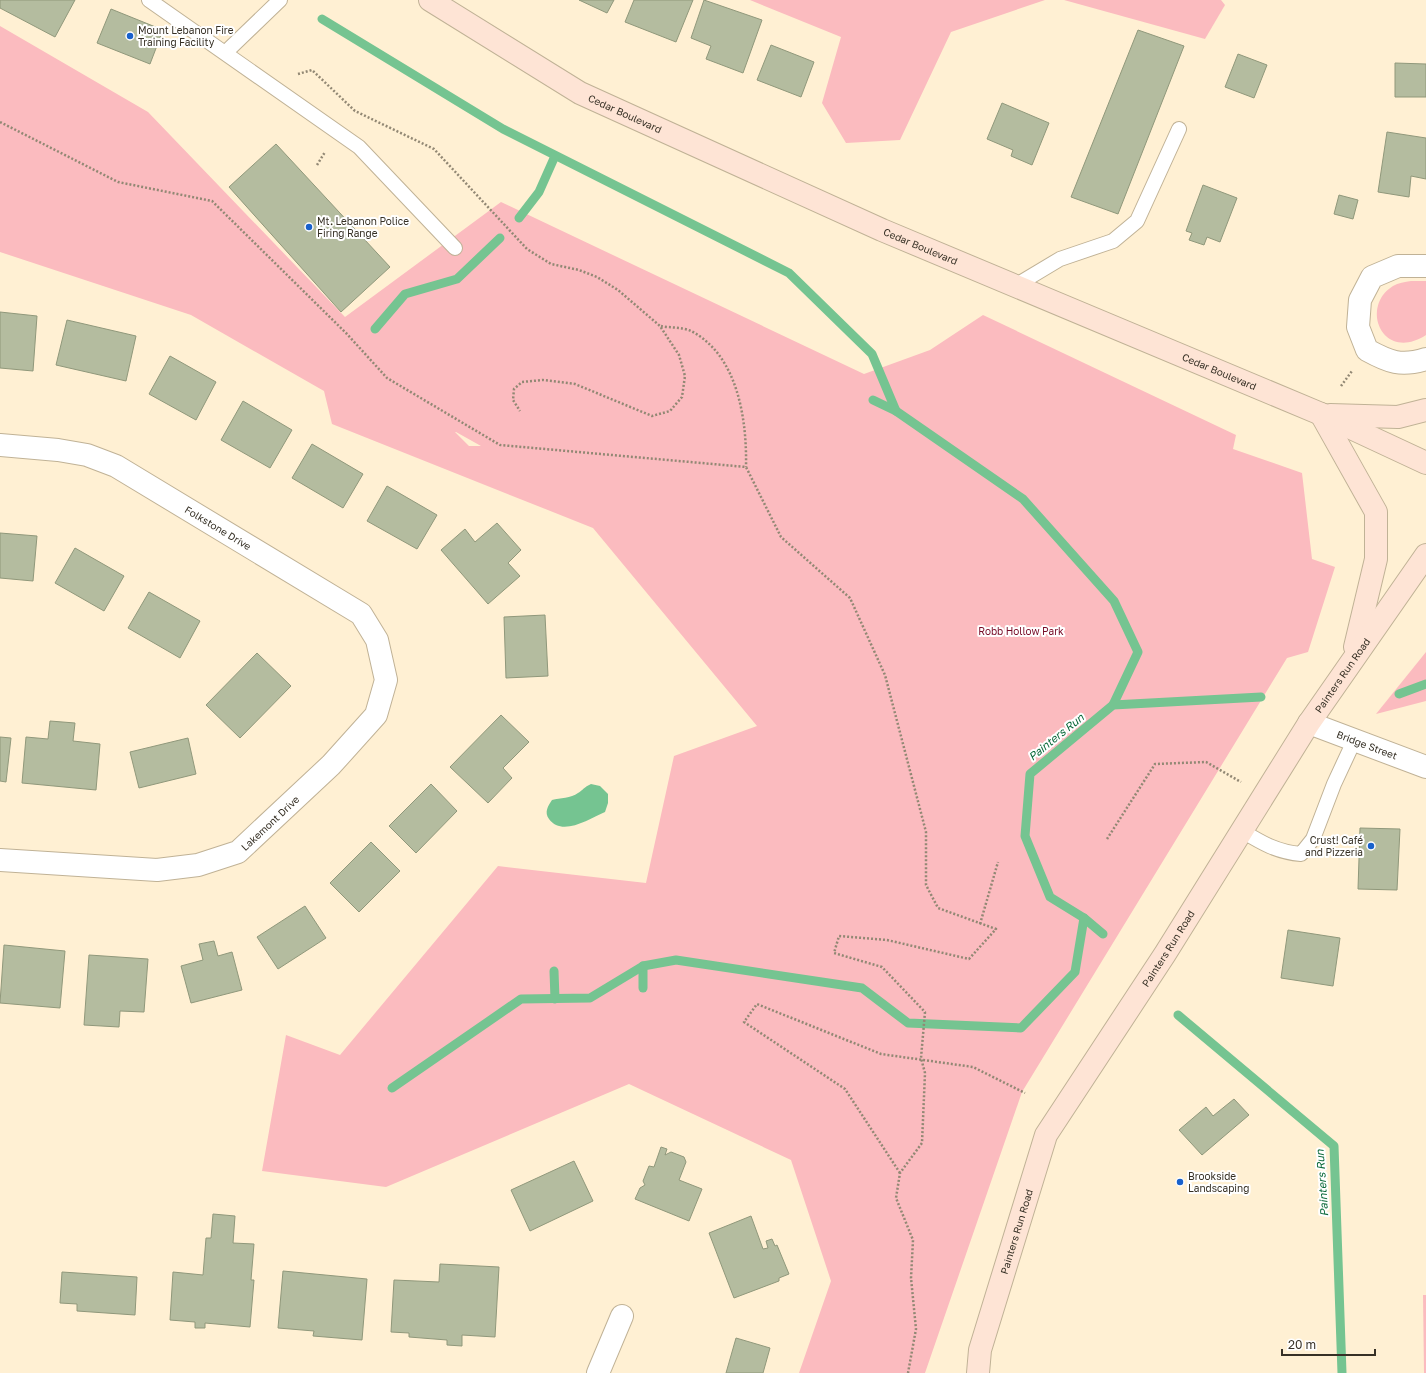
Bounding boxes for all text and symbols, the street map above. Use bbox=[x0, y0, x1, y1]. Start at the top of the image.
place label: Mount Lebanon Fire Training Facility bbox=[138, 24, 234, 48]
marker: Mount Lebanon Fire Training Facility bbox=[125, 31, 135, 41]
street label: Cedar Boulevard bbox=[587, 92, 664, 135]
place label: Mt. Lebanon Police Firing Range bbox=[317, 215, 409, 239]
marker: Mt. Lebanon Police Firing Range bbox=[304, 222, 314, 232]
street label: Cedar Boulevard bbox=[882, 225, 960, 267]
street label: Cedar Boulevard bbox=[1181, 351, 1258, 392]
street label: Folkstone Drive bbox=[183, 503, 254, 552]
park label: Robb Hollow Park bbox=[978, 625, 1064, 637]
street label: Painters Run Road bbox=[1312, 636, 1372, 715]
water label: Painters Run bbox=[1025, 710, 1087, 763]
street label: Bridge Street bbox=[1335, 728, 1399, 762]
street label: Lakemont Drive bbox=[239, 793, 302, 853]
place label: Crust! Café and Pizzeria bbox=[1305, 834, 1363, 858]
marker: Crust! Café and Pizzeria bbox=[1366, 841, 1376, 851]
street label: Painters Run Road bbox=[1139, 908, 1197, 989]
water label: Painters Run bbox=[1313, 1148, 1330, 1217]
place label: Brookside Landscaping bbox=[1188, 1170, 1249, 1194]
marker: Brookside Landscaping bbox=[1175, 1177, 1185, 1187]
street label: Painters Run Road bbox=[998, 1188, 1035, 1275]
scale bar bbox=[1282, 1331, 1375, 1357]
text: 20 m bbox=[1288, 1337, 1316, 1352]

